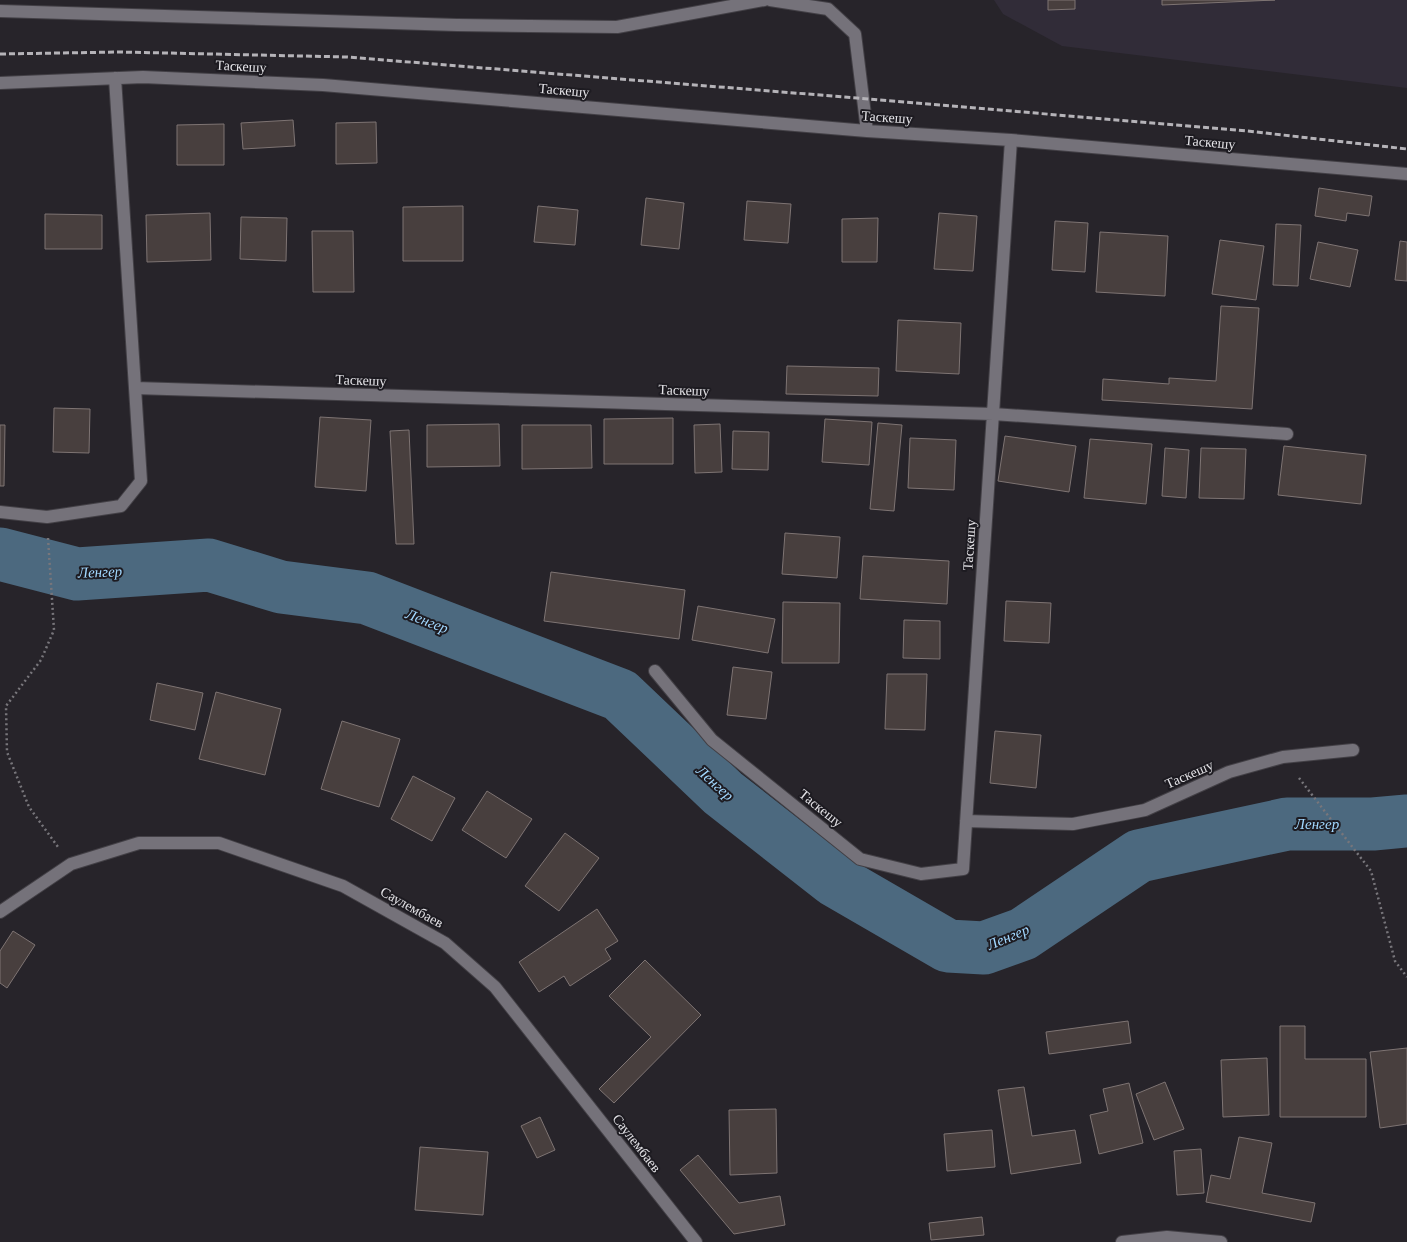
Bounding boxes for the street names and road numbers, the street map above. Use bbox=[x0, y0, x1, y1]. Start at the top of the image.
street label: Таскешу bbox=[215, 57, 267, 75]
street label: Таскешу bbox=[538, 80, 590, 100]
street label: Таскешу bbox=[861, 107, 913, 127]
street label: Таскешу bbox=[1184, 132, 1236, 152]
street label: Таскешу bbox=[335, 371, 387, 389]
street label: Таскешу bbox=[658, 381, 710, 399]
street label: Таскешу bbox=[959, 519, 979, 571]
street label: Таскешу bbox=[1162, 756, 1216, 792]
street label: Таскешу bbox=[796, 786, 846, 830]
street label: Саулембаев bbox=[378, 883, 447, 931]
street label: Саулембаев bbox=[609, 1111, 665, 1176]

